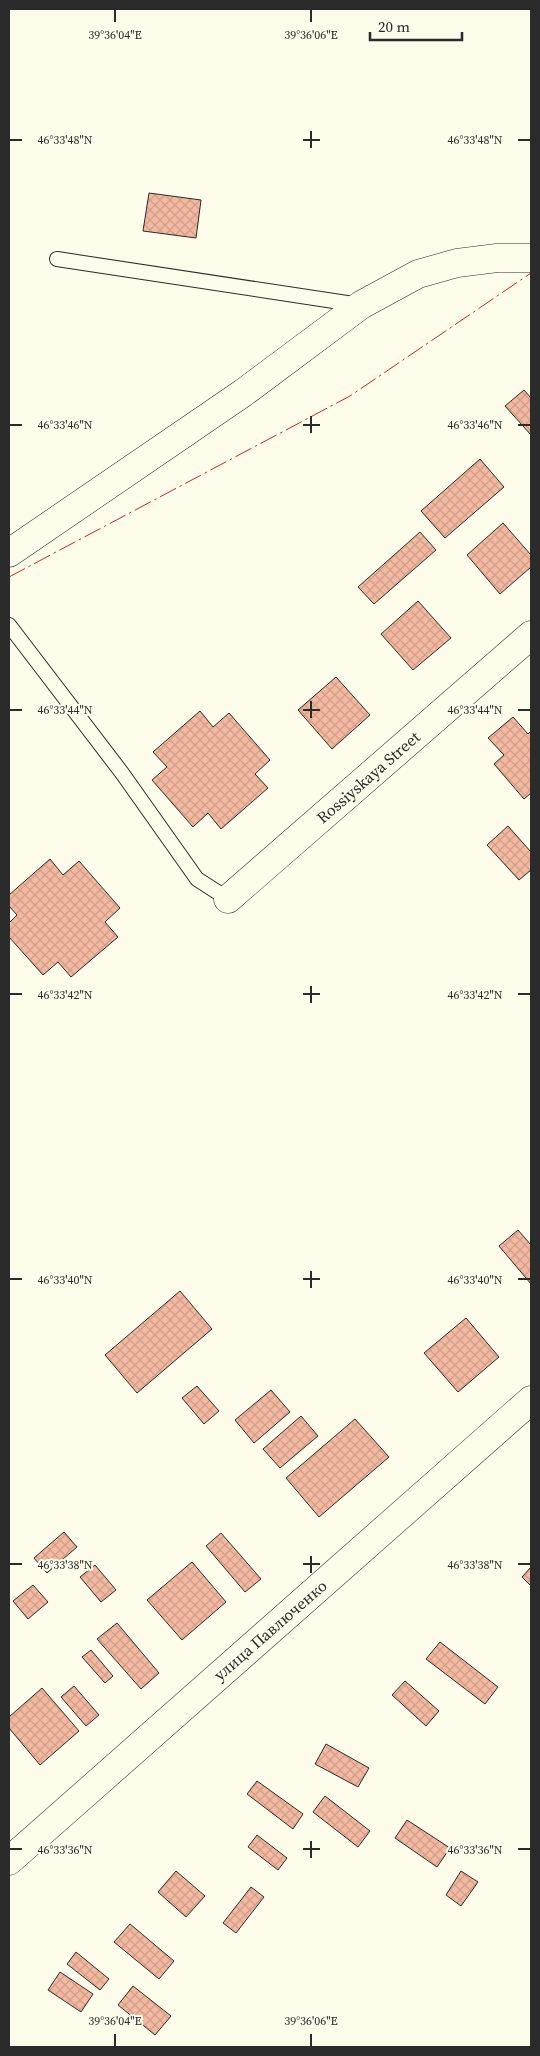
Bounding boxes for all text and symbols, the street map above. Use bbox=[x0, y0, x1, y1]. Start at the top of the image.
scale bar bbox=[370, 10, 462, 42]
text: 20 m bbox=[378, 16, 410, 37]
text: 39°36'04"E bbox=[88, 27, 142, 43]
text: 39°36'06"E bbox=[284, 27, 338, 43]
text: 46°33'48"N bbox=[37, 132, 93, 148]
text: 46°33'48"N bbox=[447, 132, 503, 148]
text: 46°33'46"N bbox=[37, 417, 93, 433]
text: 46°33'46"N bbox=[447, 417, 503, 433]
text: 46°33'44"N bbox=[37, 702, 93, 718]
text: 46°33'44"N bbox=[447, 702, 503, 718]
street label: Rossiyskaya Street bbox=[312, 725, 425, 828]
text: 46°33'42"N bbox=[37, 987, 93, 1003]
text: 46°33'42"N bbox=[447, 987, 503, 1003]
text: 46°33'40"N bbox=[37, 1272, 93, 1288]
text: 46°33'40"N bbox=[447, 1272, 503, 1288]
text: 46°33'38"N bbox=[37, 1557, 93, 1573]
text: 46°33'38"N bbox=[447, 1557, 503, 1573]
street label: улица Павлюченко bbox=[209, 1575, 331, 1685]
text: 46°33'36"N bbox=[37, 1842, 93, 1858]
text: 46°33'36"N bbox=[447, 1842, 503, 1858]
text: 39°36'04"E bbox=[88, 2013, 142, 2029]
text: 39°36'06"E bbox=[284, 2013, 338, 2029]

